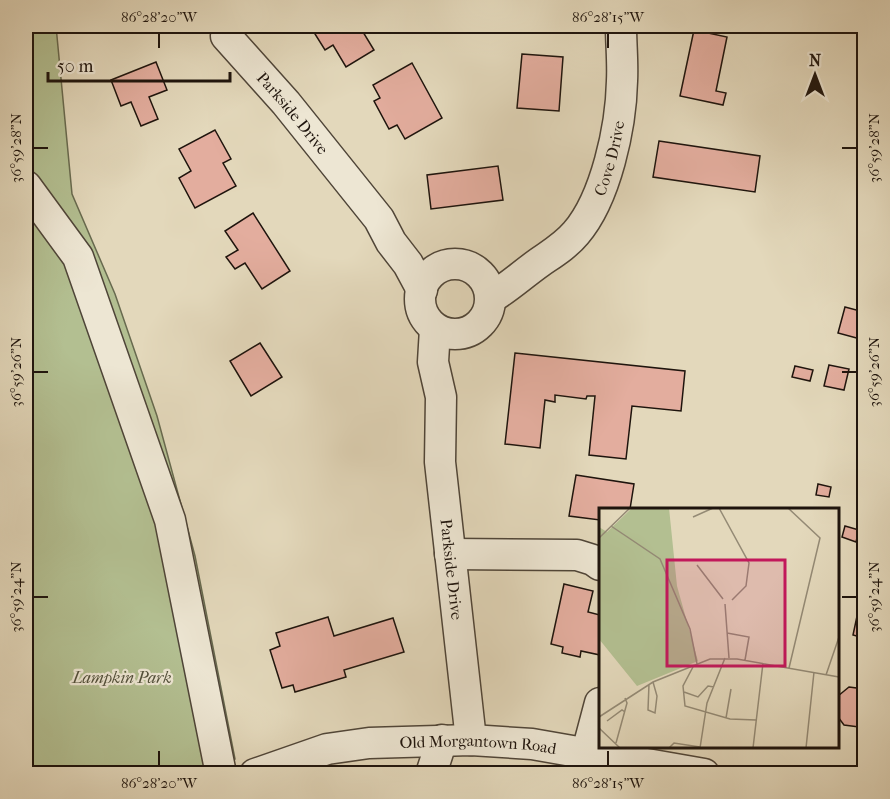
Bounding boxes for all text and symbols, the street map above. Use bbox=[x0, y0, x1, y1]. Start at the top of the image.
text: 86°28'20"W bbox=[121, 8, 198, 26]
text: 86°28'15"W bbox=[572, 8, 645, 26]
scale bar bbox=[48, 45, 230, 83]
north arrow bbox=[785, 45, 845, 105]
text: N bbox=[809, 51, 822, 70]
text: 50 m bbox=[57, 56, 94, 77]
street label: Parkside Drive bbox=[253, 68, 332, 158]
text: 36°59'28"N bbox=[7, 113, 25, 183]
text: 36°59'28"N bbox=[865, 113, 883, 183]
street label: Cove Drive bbox=[590, 119, 628, 199]
text: 36°59'26"N bbox=[7, 336, 25, 407]
text: 36°59'26"N bbox=[865, 336, 883, 407]
inset map bbox=[599, 508, 839, 748]
street label: Parkside Drive bbox=[436, 518, 467, 621]
text: 36°59'24"N bbox=[7, 561, 25, 633]
text: 36°59'24"N bbox=[865, 561, 883, 633]
park label: Lampkin Park bbox=[71, 668, 172, 687]
street label: Old Morgantown Road bbox=[399, 731, 558, 758]
text: 86°28'20"W bbox=[121, 774, 198, 792]
text: 86°28'15"W bbox=[572, 774, 645, 792]

